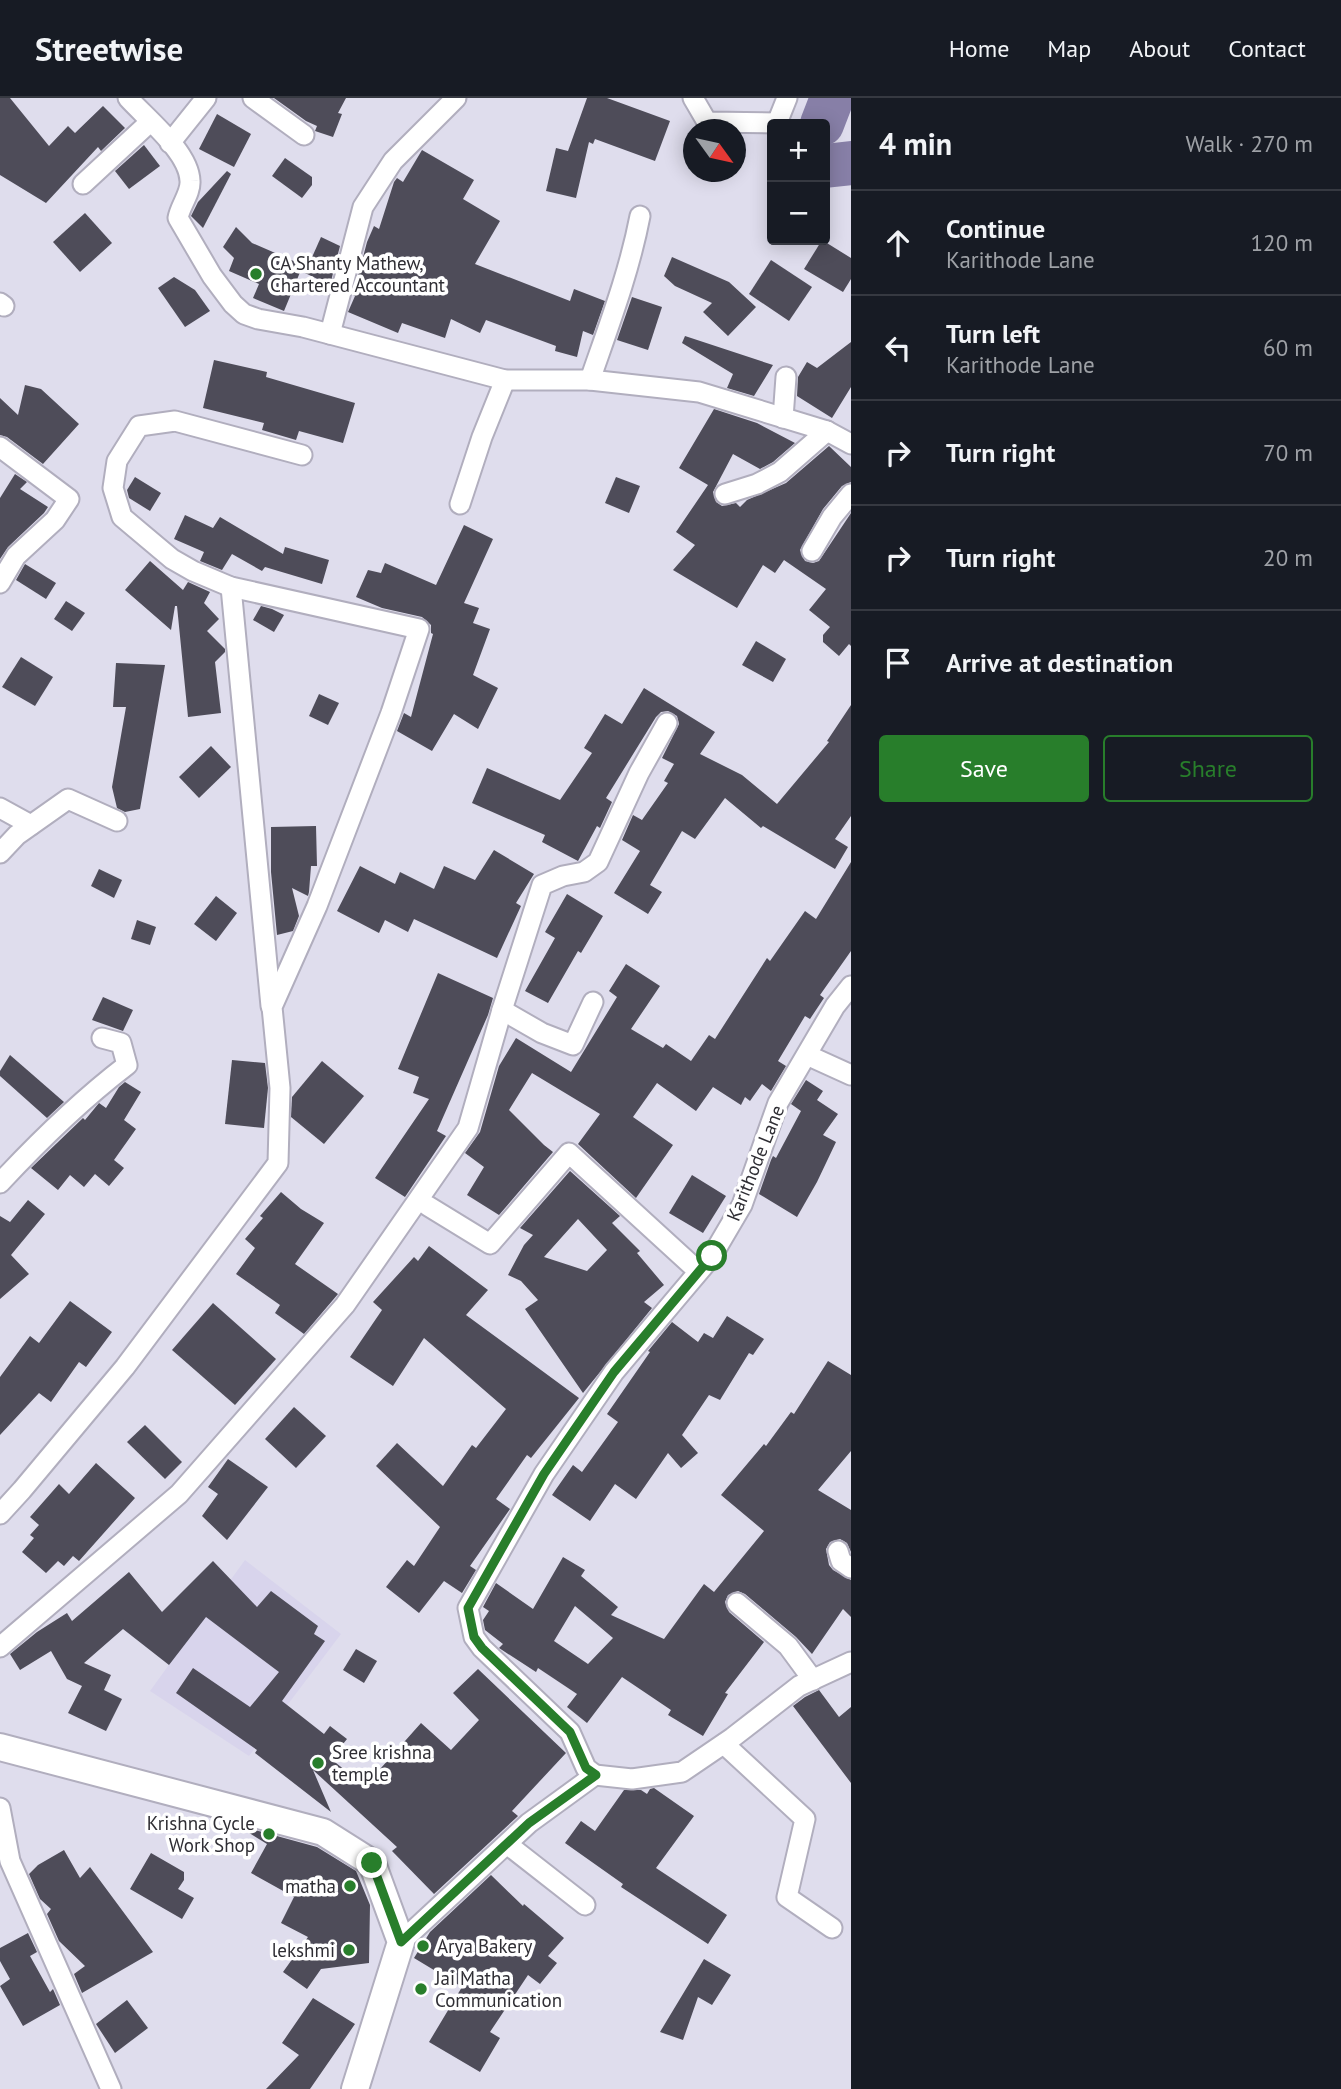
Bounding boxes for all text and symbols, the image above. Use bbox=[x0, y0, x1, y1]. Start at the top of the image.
text: Streetwise bbox=[35, 27, 183, 70]
text: Home bbox=[949, 33, 1009, 64]
text: Map bbox=[1047, 33, 1091, 64]
text: About bbox=[1129, 33, 1190, 64]
text: Contact bbox=[1228, 33, 1306, 64]
north arrow bbox=[683, 119, 746, 182]
map controls bbox=[767, 119, 830, 245]
button: + bbox=[767, 119, 830, 182]
text: 4 min bbox=[879, 124, 952, 163]
text: Walk · 270 m bbox=[1186, 129, 1313, 158]
button: − bbox=[767, 182, 830, 245]
text: Continue bbox=[946, 212, 1045, 245]
icon: ahead bbox=[879, 224, 917, 262]
text: 120 m bbox=[1251, 228, 1313, 257]
text: Karithode Lane bbox=[946, 245, 1095, 274]
place label: CA Shanty Mathew, Chartered Accountant bbox=[270, 251, 446, 297]
marker: CA Shanty Mathew, Chartered Accountant bbox=[248, 266, 264, 282]
text: Turn left bbox=[946, 317, 1040, 350]
icon: left bbox=[879, 329, 917, 367]
text: 60 m bbox=[1263, 333, 1313, 362]
text: Karithode Lane bbox=[946, 350, 1095, 379]
icon: right bbox=[879, 434, 917, 472]
text: Turn right bbox=[946, 436, 1055, 469]
text: 70 m bbox=[1263, 438, 1313, 467]
icon: right bbox=[879, 539, 917, 577]
text: Turn right bbox=[946, 541, 1055, 574]
text: 20 m bbox=[1263, 543, 1313, 572]
icon: arrive bbox=[879, 644, 917, 682]
text: Arrive at destination bbox=[946, 646, 1173, 679]
button: Save bbox=[879, 735, 1089, 802]
button: Share bbox=[1103, 735, 1313, 802]
street label: Karithode Lane bbox=[721, 1102, 789, 1224]
route start bbox=[696, 1240, 727, 1271]
place label: Sree krishna temple bbox=[332, 1740, 432, 1786]
marker: Sree krishna temple bbox=[310, 1755, 326, 1771]
place label: Krishna Cycle Work Shop bbox=[147, 1811, 255, 1857]
marker: Krishna Cycle Work Shop bbox=[261, 1826, 277, 1842]
route end bbox=[356, 1847, 387, 1878]
place label: matha bbox=[285, 1874, 336, 1898]
marker: matha bbox=[342, 1878, 358, 1894]
place label: Arya Bakery bbox=[437, 1934, 532, 1958]
place label: lekshmi bbox=[272, 1938, 335, 1962]
marker: Arya Bakery bbox=[415, 1938, 431, 1954]
marker: lekshmi bbox=[341, 1942, 357, 1958]
place label: Jai Matha Communication bbox=[434, 1966, 562, 2012]
marker: Jai Matha Communication bbox=[413, 1981, 429, 1997]

